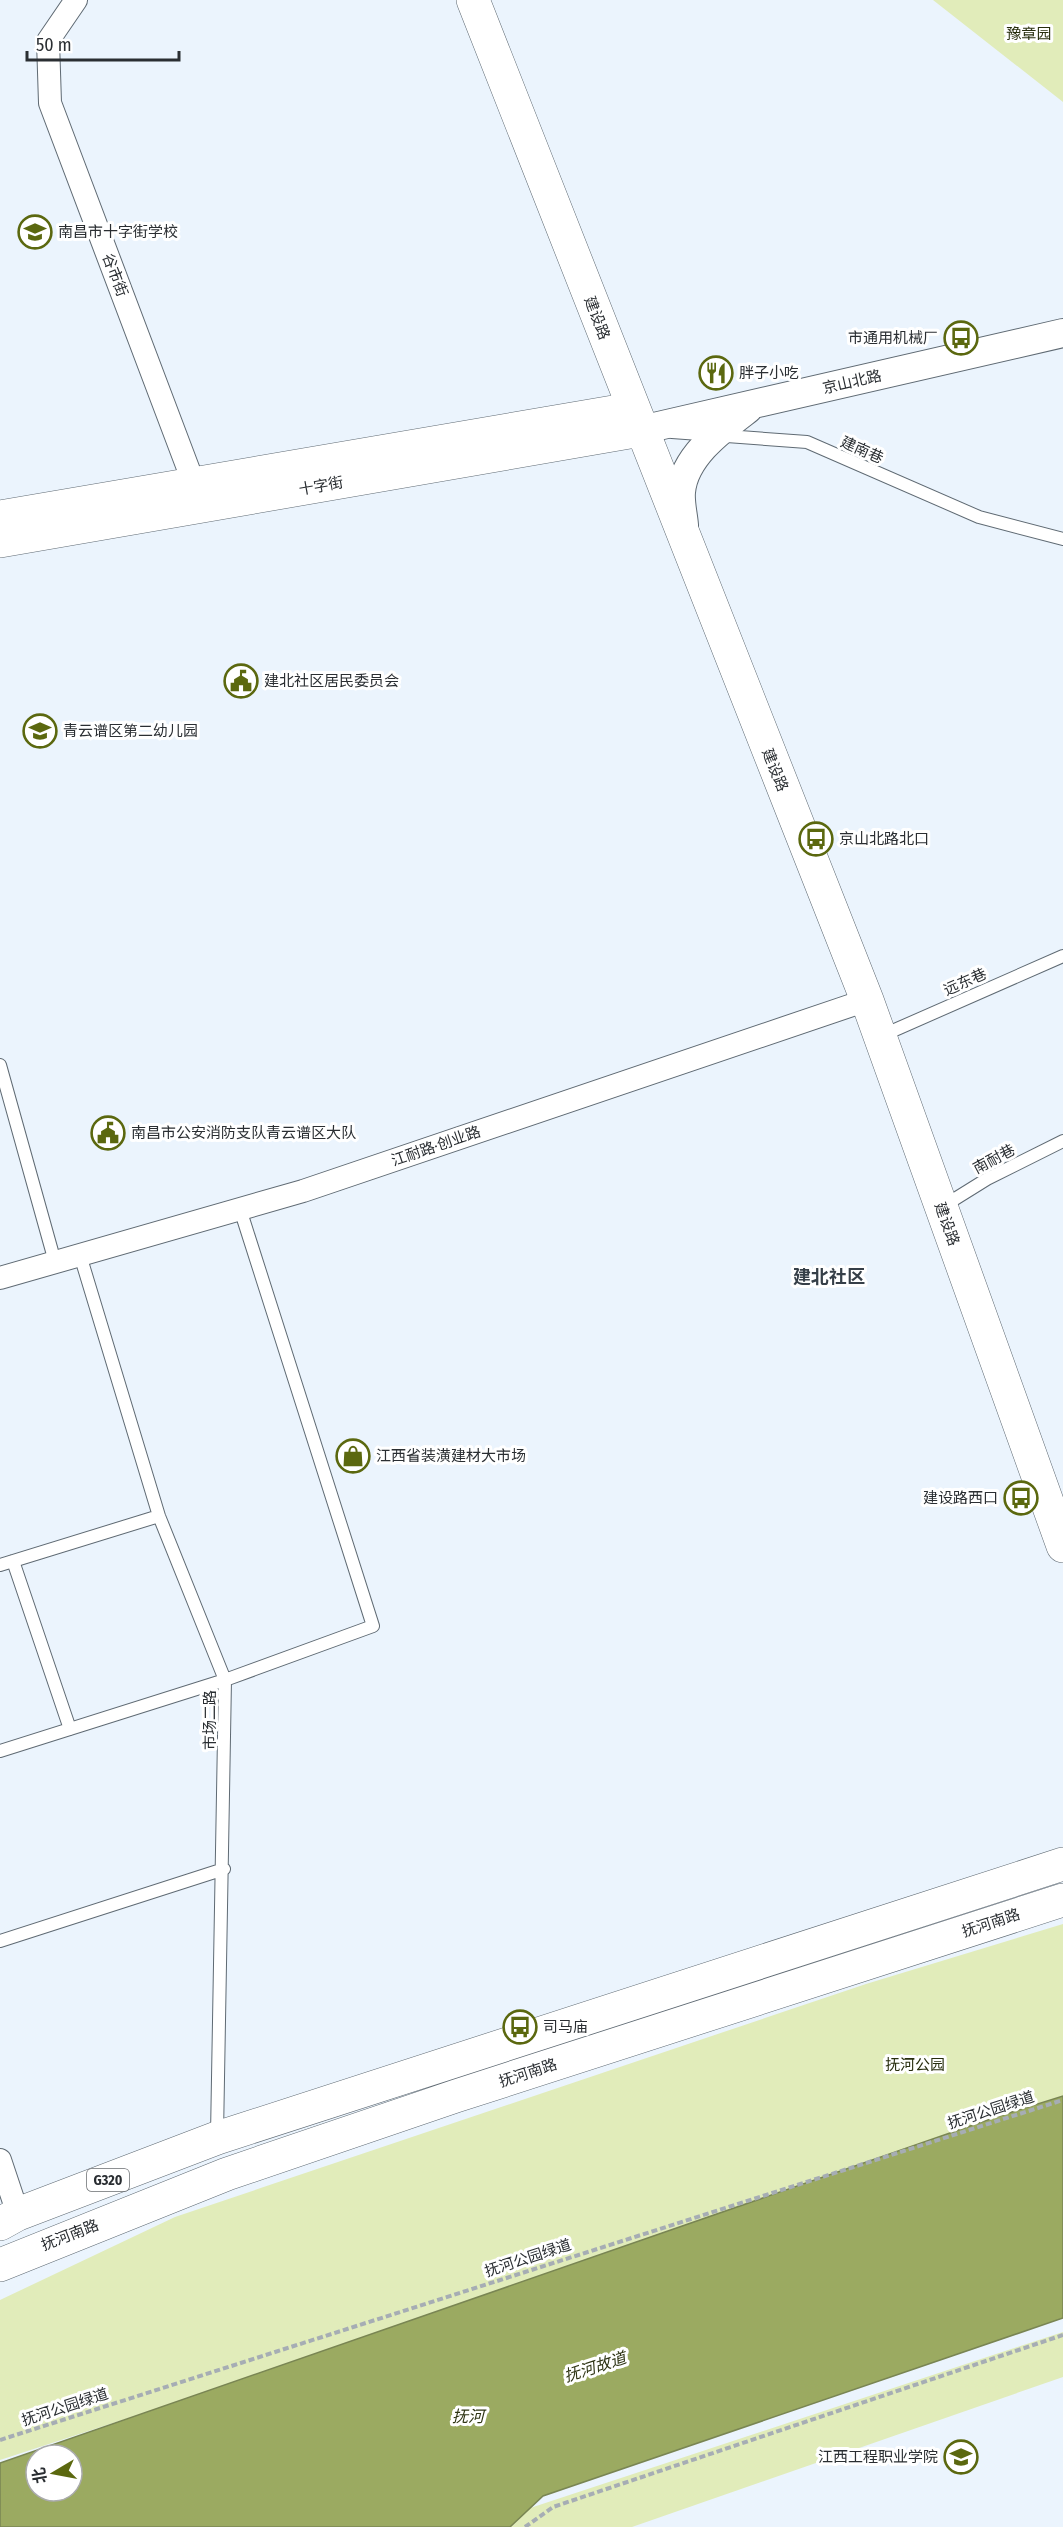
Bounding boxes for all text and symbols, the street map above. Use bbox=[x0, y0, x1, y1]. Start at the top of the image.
scale bar bbox=[27, 24, 178, 62]
park label: 豫章园 bbox=[1006, 25, 1052, 43]
text: 50 m bbox=[36, 34, 72, 56]
school or university icon: 南昌市十字街学校 bbox=[17, 214, 53, 250]
place label: 南昌市十字街学校 bbox=[58, 223, 178, 241]
street label: 谷市街 bbox=[99, 251, 131, 299]
street label: 建设路 bbox=[581, 294, 613, 342]
bus stop icon: 市通用机械厂 bbox=[943, 320, 979, 356]
place label: 市通用机械厂 bbox=[848, 329, 938, 347]
restaurant icon: 胖子小吃 bbox=[698, 355, 734, 391]
place label: 胖子小吃 bbox=[739, 364, 799, 382]
street label: 京山北路 bbox=[821, 366, 883, 398]
street label: 建南巷 bbox=[838, 433, 886, 467]
street label: 十字街 bbox=[297, 473, 345, 499]
public building icon: 建北社区居民委员会 bbox=[223, 663, 259, 699]
place label: 建北社区居民委员会 bbox=[264, 672, 399, 690]
school or university icon: 青云谱区第二幼儿园 bbox=[22, 713, 58, 749]
place label: 青云谱区第二幼儿园 bbox=[63, 722, 198, 740]
street label: 建设路 bbox=[758, 746, 792, 794]
bus stop icon: 京山北路北口 bbox=[798, 821, 834, 857]
place label: 京山北路北口 bbox=[839, 830, 929, 848]
street label: 远东巷 bbox=[941, 965, 989, 999]
public building icon: 南昌市公安消防支队青云谱区大队 bbox=[90, 1115, 126, 1151]
street label: 江耐路·创业路 bbox=[389, 1122, 483, 1170]
place label: 南昌市公安消防支队青云谱区大队 bbox=[131, 1124, 356, 1142]
street label: 南耐巷 bbox=[970, 1140, 1018, 1178]
street label: 建设路 bbox=[931, 1200, 963, 1248]
district label: 建北社区 bbox=[793, 1266, 865, 1288]
shop icon: 江西省装潢建材大市场 bbox=[335, 1438, 371, 1474]
place label: 江西省装潢建材大市场 bbox=[376, 1447, 526, 1465]
bus stop icon: 建设路西口 bbox=[1003, 1480, 1039, 1516]
place label: 建设路西口 bbox=[923, 1489, 998, 1507]
street label: 市场二路 bbox=[201, 1690, 219, 1750]
street label: 抚河南路 bbox=[960, 1905, 1022, 1941]
bus stop icon: 司马庙 bbox=[502, 2009, 538, 2045]
place label: 司马庙 bbox=[543, 2018, 588, 2036]
street label: 抚河南路 bbox=[497, 2055, 559, 2091]
park label: 抚河公园 bbox=[885, 2056, 945, 2074]
street label: 抚河公园绿道 bbox=[945, 2088, 1037, 2132]
road number: G320 bbox=[87, 2169, 129, 2191]
street label: 抚河南路 bbox=[39, 2216, 101, 2254]
street label: 抚河公园绿道 bbox=[482, 2236, 574, 2280]
water label: 抚河故道 bbox=[562, 2347, 630, 2386]
street label: 抚河公园绿道 bbox=[19, 2385, 111, 2429]
water label: 抚河 bbox=[452, 2407, 487, 2426]
school or university icon: 江西工程职业学院 bbox=[943, 2439, 979, 2475]
north arrow bbox=[24, 2443, 84, 2503]
place label: 江西工程职业学院 bbox=[818, 2448, 938, 2466]
text: 北 bbox=[29, 2466, 50, 2485]

